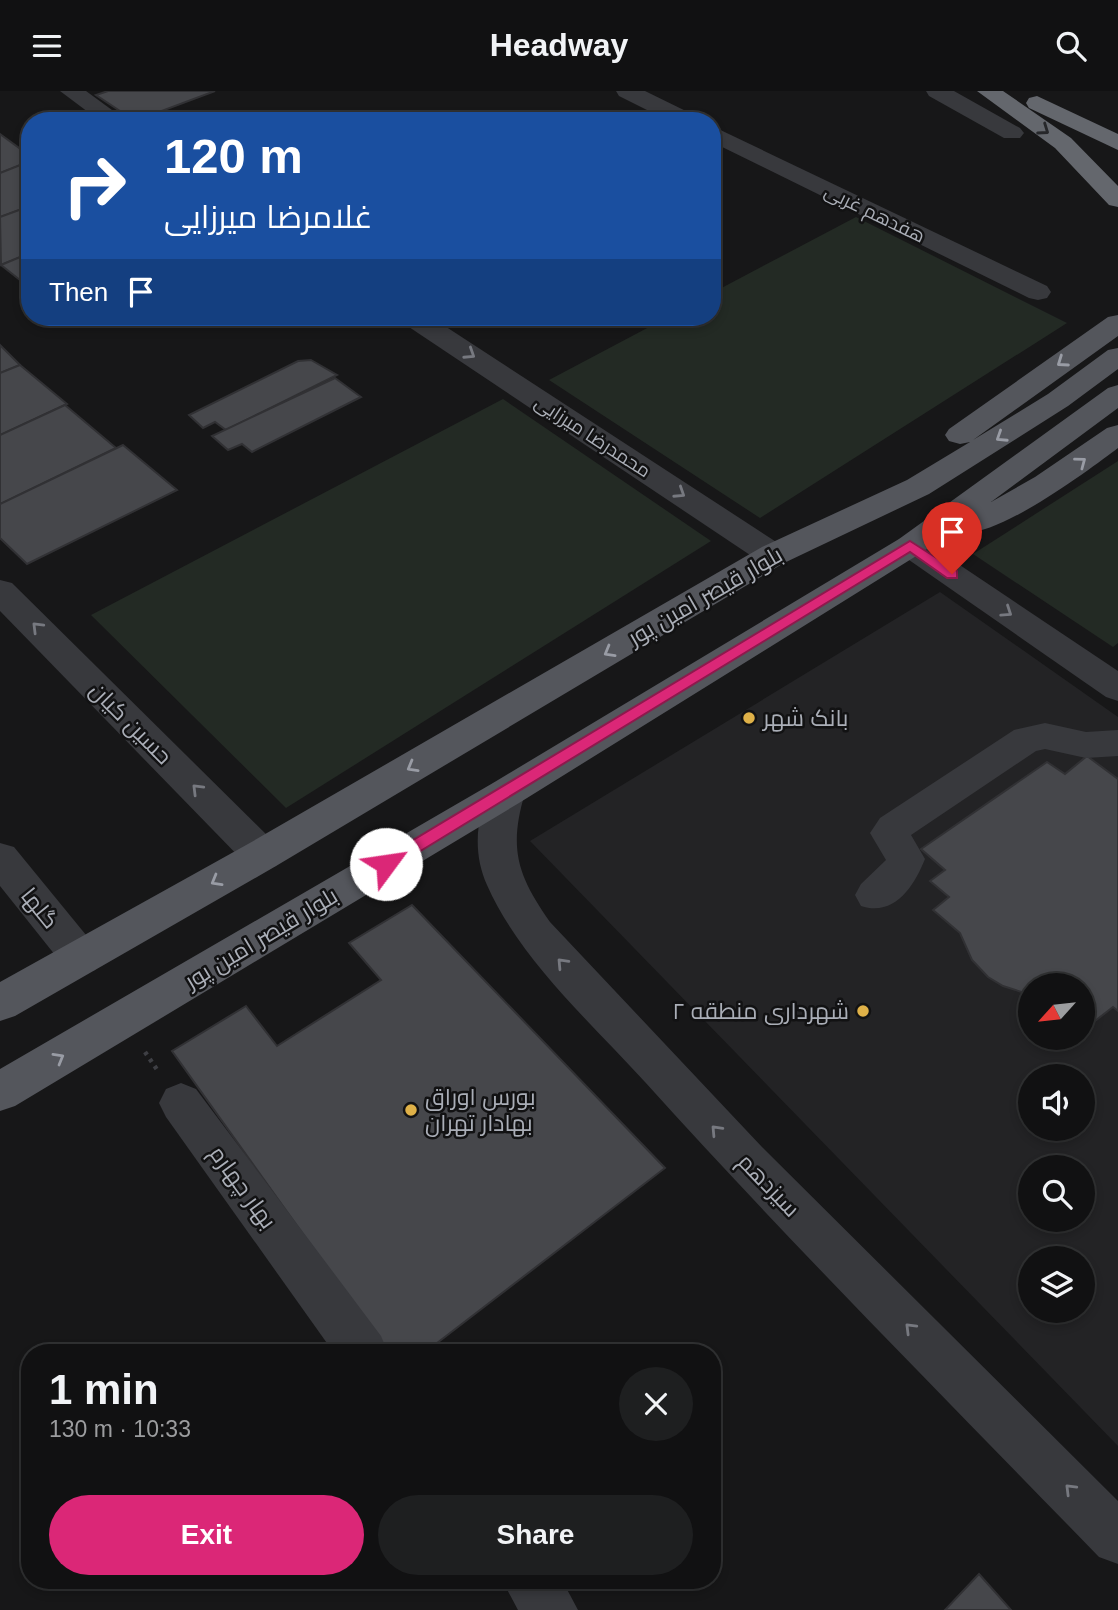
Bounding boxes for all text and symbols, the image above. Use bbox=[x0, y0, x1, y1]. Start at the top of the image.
icon: menu bbox=[28, 27, 66, 65]
text: Headway bbox=[490, 27, 628, 63]
icon: search bbox=[1052, 27, 1090, 65]
one-way arrow bbox=[1036, 122, 1049, 134]
text: 120 m bbox=[164, 129, 303, 183]
icon: right bbox=[49, 140, 140, 231]
street label: هفدهم غربی bbox=[820, 180, 928, 250]
text: غلامرضا میرزایی bbox=[164, 199, 373, 235]
icon: arrive bbox=[122, 273, 160, 311]
text: Then bbox=[49, 277, 108, 307]
one-way arrow bbox=[462, 346, 475, 359]
one-way arrow bbox=[1057, 354, 1070, 366]
street label: محمدرضا میرزایی bbox=[530, 391, 654, 482]
one-way arrow bbox=[996, 428, 1009, 441]
one-way arrow bbox=[1073, 458, 1085, 470]
one-way arrow bbox=[672, 485, 685, 497]
pin bbox=[922, 502, 982, 574]
icon: arrive bbox=[933, 513, 971, 551]
street label: بلوار قیصر امین پور bbox=[622, 541, 788, 653]
one-way arrow bbox=[999, 604, 1012, 616]
one-way arrow bbox=[32, 623, 45, 636]
one-way arrow bbox=[603, 643, 616, 656]
street label: حسین کیان bbox=[84, 677, 177, 770]
place label: بانک شهر bbox=[761, 705, 848, 732]
marker: بانک شهر bbox=[741, 710, 757, 726]
one-way arrow bbox=[407, 759, 420, 772]
one-way arrow bbox=[192, 784, 205, 797]
position arrow bbox=[349, 827, 423, 901]
one-way arrow bbox=[210, 873, 223, 886]
street label: بلوار قیصر امین پور bbox=[178, 882, 343, 997]
street label: گلها bbox=[15, 883, 64, 934]
one-way arrow bbox=[558, 958, 570, 971]
north arrow bbox=[1018, 973, 1096, 1050]
map controls bbox=[1018, 973, 1095, 1323]
place label: شهرداری منطقه ۲ bbox=[672, 998, 849, 1025]
marker: شهرداری منطقه ۲ bbox=[855, 1003, 871, 1019]
one-way arrow bbox=[51, 1053, 64, 1066]
button: sound bbox=[1018, 1064, 1095, 1141]
place label: بورس اوراق بهادار تهران bbox=[425, 1084, 536, 1137]
marker: بورس اوراق بهادار تهران bbox=[403, 1102, 419, 1118]
one-way arrow bbox=[712, 1125, 725, 1138]
street label: بهار چهارم bbox=[202, 1141, 282, 1235]
street label: سیزدهم bbox=[731, 1148, 805, 1224]
button: search bbox=[1018, 1155, 1095, 1232]
button: layers bbox=[1018, 1246, 1095, 1323]
one-way arrow bbox=[905, 1323, 918, 1336]
text: 1 min bbox=[49, 1366, 159, 1413]
button: close bbox=[619, 1367, 693, 1441]
text: 130 m · 10:33 bbox=[49, 1416, 191, 1442]
one-way arrow bbox=[1065, 1485, 1078, 1498]
button: Exit bbox=[49, 1495, 364, 1575]
button: Share bbox=[378, 1495, 693, 1575]

